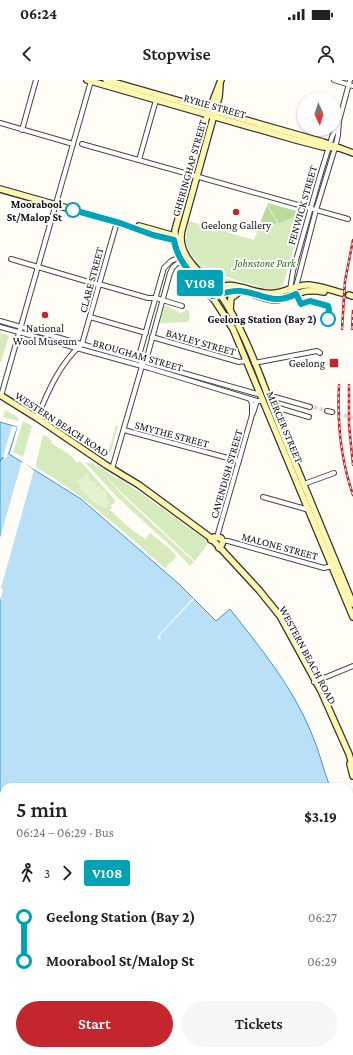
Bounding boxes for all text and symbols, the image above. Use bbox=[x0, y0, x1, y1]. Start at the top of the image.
text: 06:24 bbox=[20, 6, 57, 22]
icon: back bbox=[16, 43, 38, 65]
icon: person bbox=[315, 43, 337, 65]
text: Stopwise bbox=[142, 44, 211, 64]
street label: RYRIE STREET bbox=[182, 91, 248, 121]
north arrow bbox=[297, 92, 341, 136]
map controls bbox=[297, 92, 341, 136]
street label: GHERINGHAP STREET bbox=[169, 118, 209, 218]
street label: FENWICK STREET bbox=[285, 164, 319, 246]
place label: Moorabool St/Malop St bbox=[7, 198, 63, 223]
marker: Moorabool St/Malop St bbox=[65, 202, 81, 218]
marker: Geelong Gallery bbox=[231, 207, 241, 217]
place label: Geelong Gallery bbox=[201, 219, 272, 232]
street label: CLARE STREET bbox=[76, 246, 106, 314]
park label: Johnstone Park bbox=[233, 257, 297, 270]
line badge: V108 bbox=[172, 270, 228, 296]
text: V108 bbox=[185, 275, 215, 291]
marker: National Wool Museum bbox=[40, 310, 50, 320]
marker: Geelong Station (Bay 2) bbox=[320, 311, 336, 327]
place label: Geelong Station (Bay 2) bbox=[207, 313, 317, 326]
place label: National Wool Museum bbox=[13, 322, 77, 347]
street label: BAYLEY STREET bbox=[165, 326, 237, 358]
street label: BROUGHAM STREET bbox=[92, 336, 184, 374]
place label: Geelong bbox=[289, 357, 326, 370]
marker: Geelong bbox=[328, 357, 340, 369]
street label: WESTERN BEACH ROAD bbox=[13, 389, 111, 459]
street label: MERCER STREET bbox=[264, 389, 306, 465]
street label: SMYTHE STREET bbox=[134, 418, 210, 450]
street label: CAVENDISH STREET bbox=[208, 428, 244, 520]
street label: MALONE STREET bbox=[241, 530, 320, 562]
street label: WESTERN BEACH ROAD bbox=[277, 604, 339, 706]
text: 5 min bbox=[16, 797, 68, 822]
text: $3.19 bbox=[304, 809, 337, 825]
text: 06:24 – 06:29 · Bus bbox=[16, 825, 114, 840]
icon: walk bbox=[16, 862, 38, 884]
icon: forward bbox=[56, 862, 78, 884]
text: V108 bbox=[92, 865, 122, 881]
text: 3 bbox=[44, 866, 50, 881]
text: Geelong Station (Bay 2) bbox=[46, 909, 195, 925]
text: 06:27 bbox=[308, 910, 337, 925]
text: Moorabool St/Malop St bbox=[46, 953, 194, 969]
text: 06:29 bbox=[307, 954, 337, 969]
button: Start bbox=[16, 1001, 173, 1047]
button: Tickets bbox=[181, 1001, 337, 1047]

